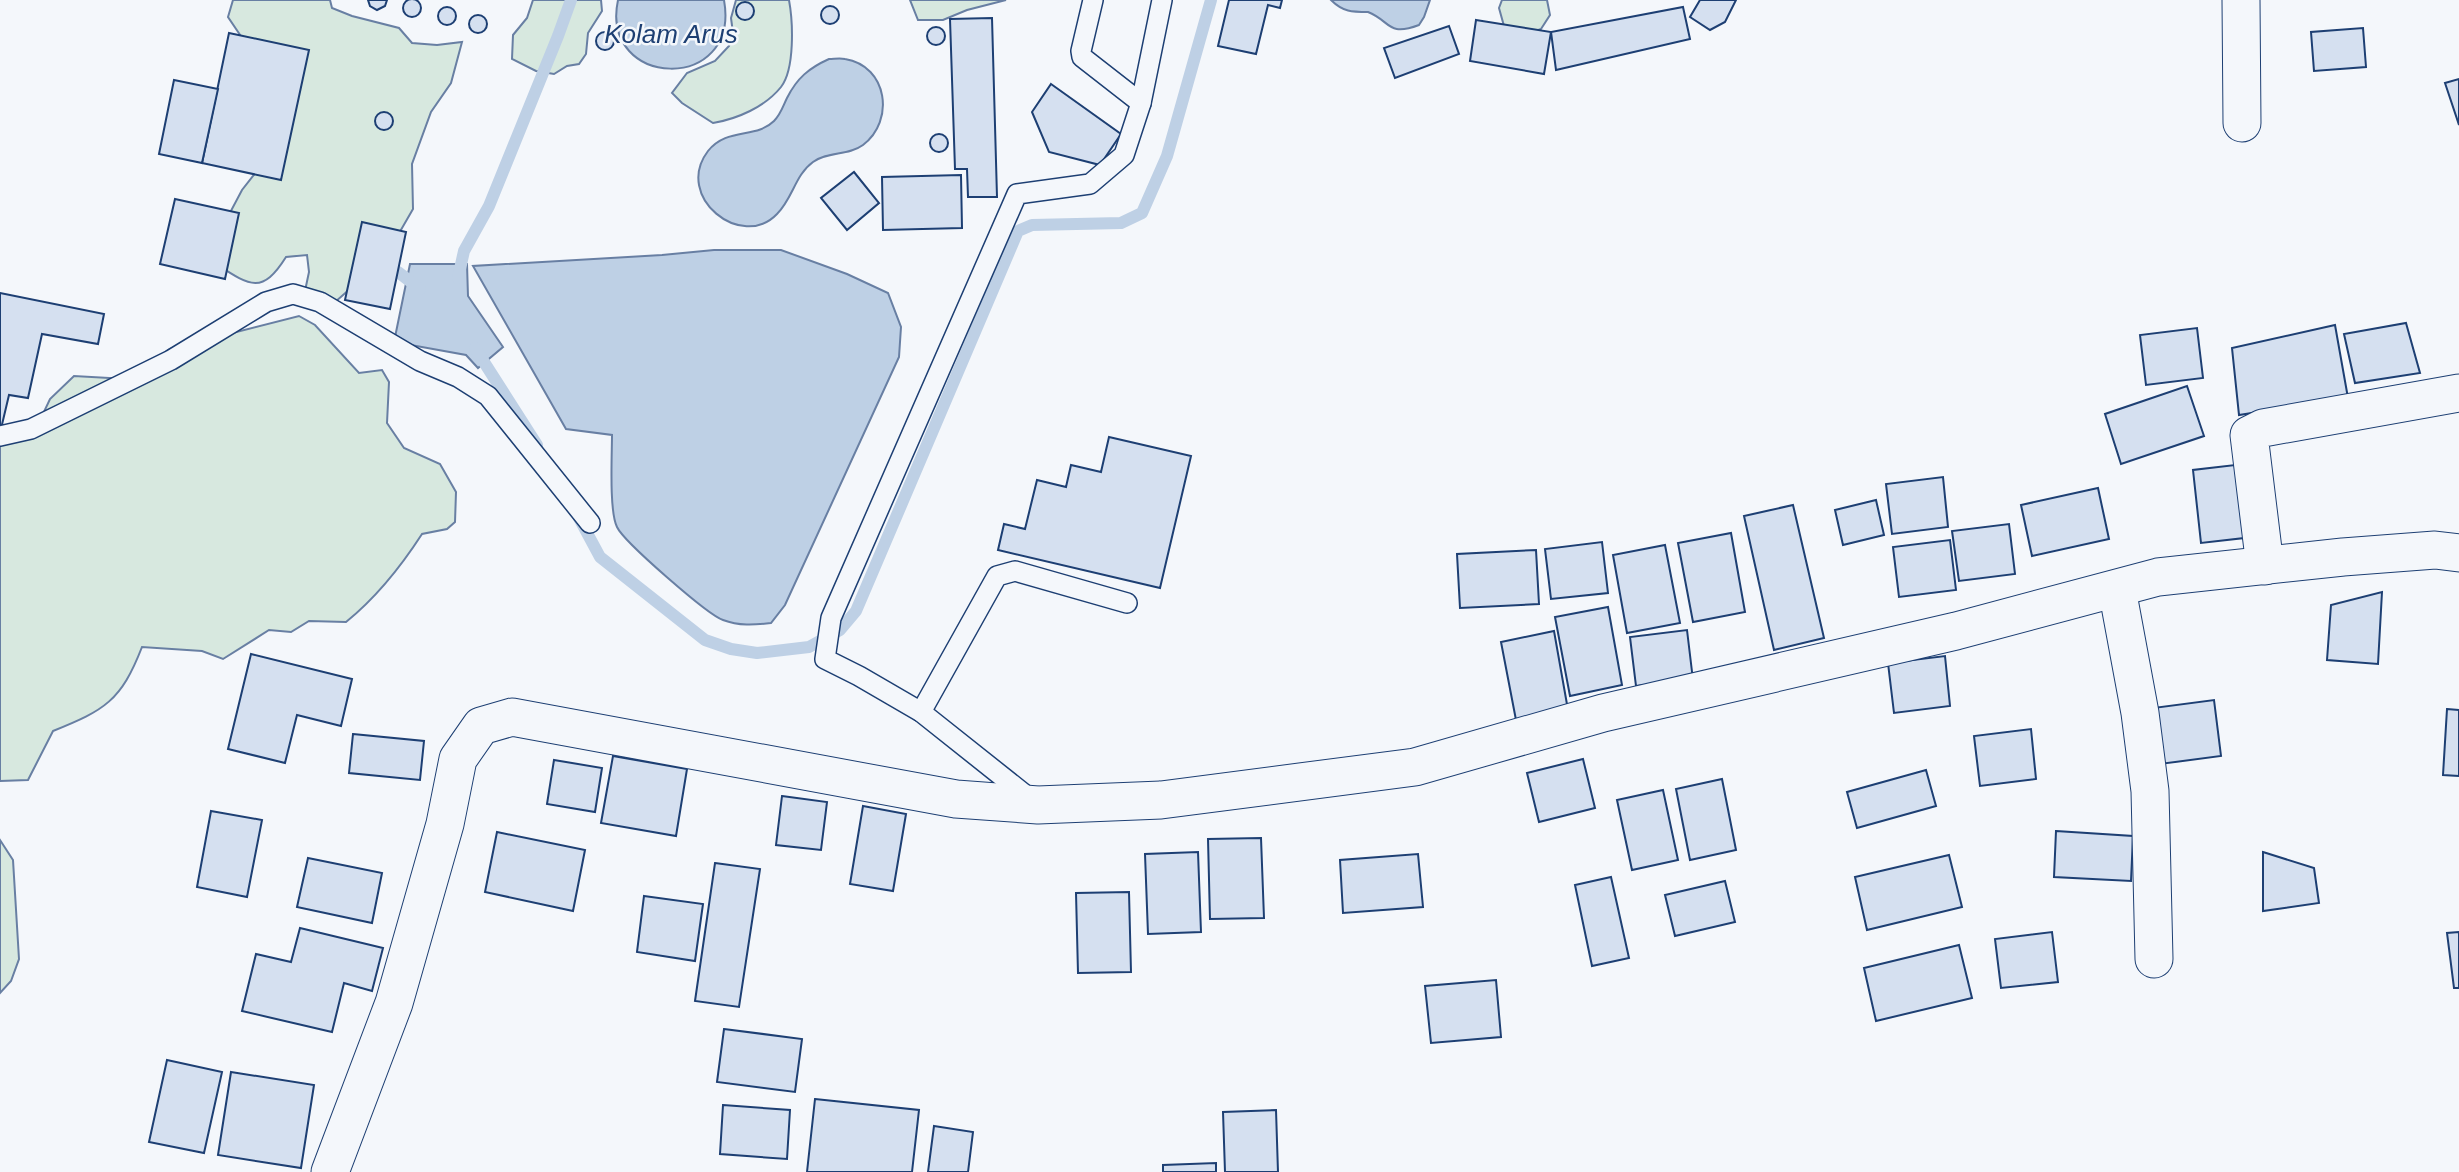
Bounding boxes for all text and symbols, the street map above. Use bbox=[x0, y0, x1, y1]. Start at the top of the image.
water label: Kolam Arus bbox=[604, 19, 738, 49]

